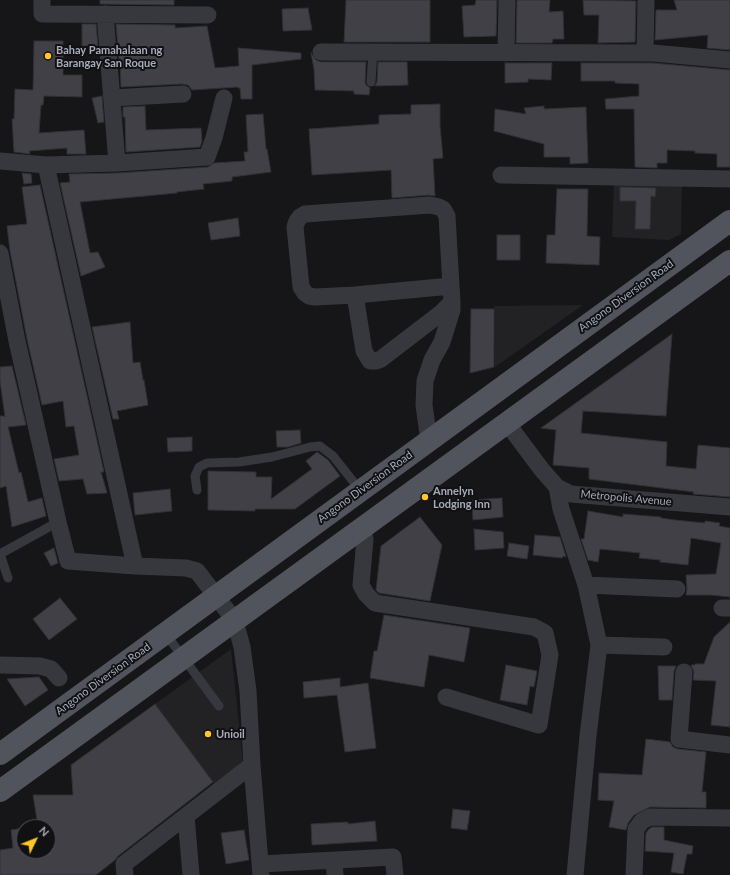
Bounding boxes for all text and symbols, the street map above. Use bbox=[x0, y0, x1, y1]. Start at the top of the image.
place label: Bahay Pamahalaan ng Barangay San Roque bbox=[56, 43, 162, 69]
marker: Bahay Pamahalaan ng Barangay San Roque bbox=[43, 51, 53, 61]
street label: Angono Diversion Road bbox=[576, 257, 676, 335]
street label: Angono Diversion Road bbox=[315, 448, 415, 526]
place label: Annelyn Lodging Inn bbox=[433, 484, 490, 510]
street label: Metropolis Avenue bbox=[580, 487, 672, 509]
marker: Annelyn Lodging Inn bbox=[420, 492, 430, 502]
street label: Angono Diversion Road bbox=[53, 640, 153, 718]
place label: Unioil bbox=[216, 727, 245, 741]
marker: Unioil bbox=[203, 729, 213, 739]
north arrow bbox=[16, 819, 56, 859]
text: N bbox=[37, 824, 52, 839]

